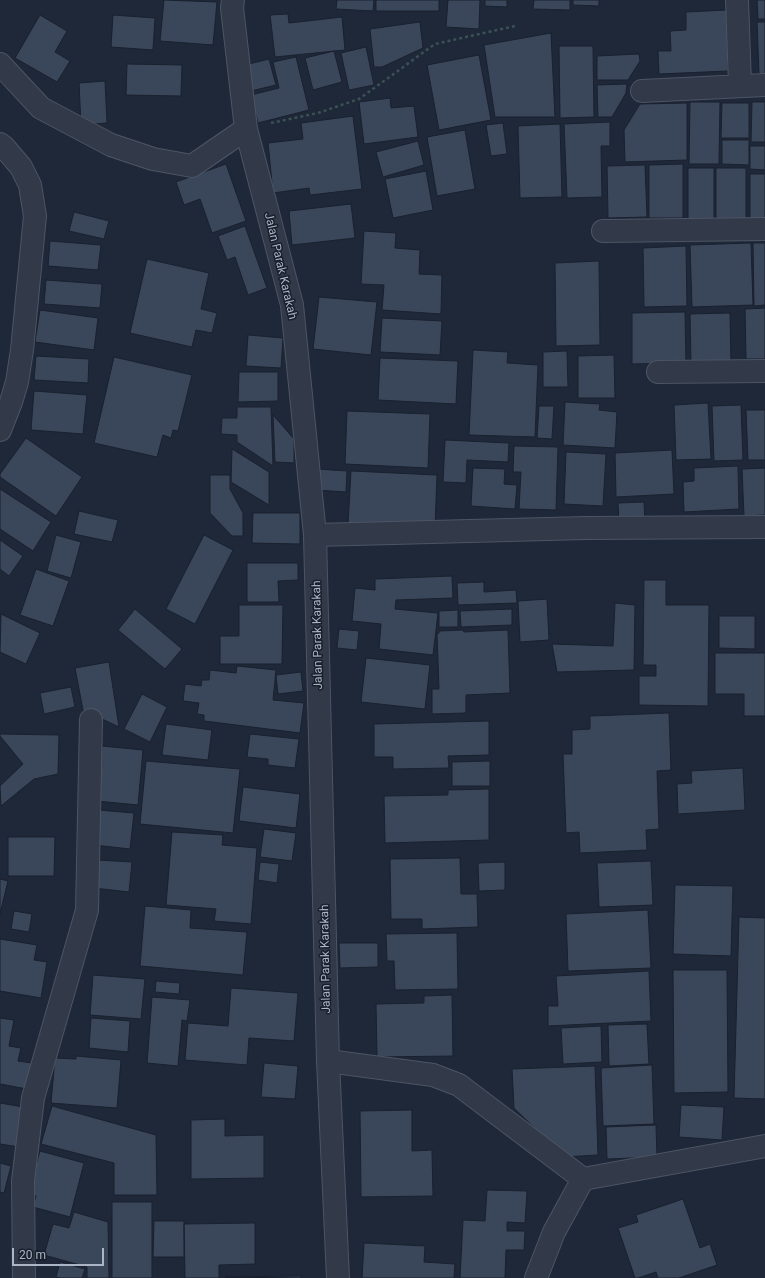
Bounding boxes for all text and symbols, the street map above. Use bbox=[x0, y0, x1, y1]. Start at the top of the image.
street label: Jalan Parak Karakah bbox=[261, 211, 299, 321]
street label: Jalan Parak Karakah bbox=[310, 580, 326, 690]
street label: Jalan Parak Karakah bbox=[318, 904, 334, 1014]
scale bar bbox=[14, 1240, 106, 1266]
text: 20 m bbox=[19, 1248, 46, 1262]

